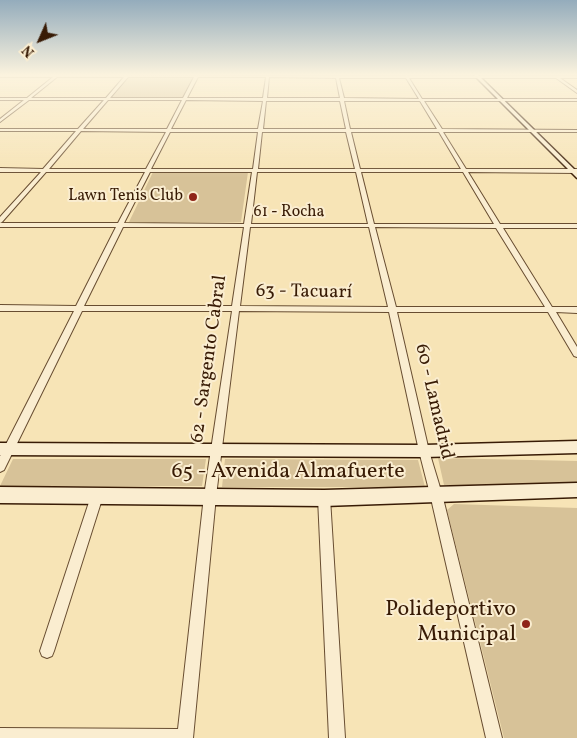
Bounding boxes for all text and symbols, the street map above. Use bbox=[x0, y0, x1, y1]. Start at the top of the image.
north arrow bbox=[15, 15, 65, 65]
text: N bbox=[18, 41, 39, 61]
place label: Lawn Tenis Club bbox=[68, 187, 183, 207]
marker: Lawn Tenis Club bbox=[187, 191, 199, 203]
street label: 61 - Rocha bbox=[254, 203, 324, 223]
street label: 62 - Sargento Cabral bbox=[187, 274, 233, 444]
street label: 63 - Tacuarí bbox=[256, 281, 352, 305]
street label: 60 - Lamadrid bbox=[409, 342, 457, 462]
street label: 65 - Avenida Almafuerte bbox=[171, 460, 405, 486]
place label: Polideportivo Municipal bbox=[385, 598, 516, 650]
marker: Polideportivo Municipal bbox=[520, 618, 532, 630]

